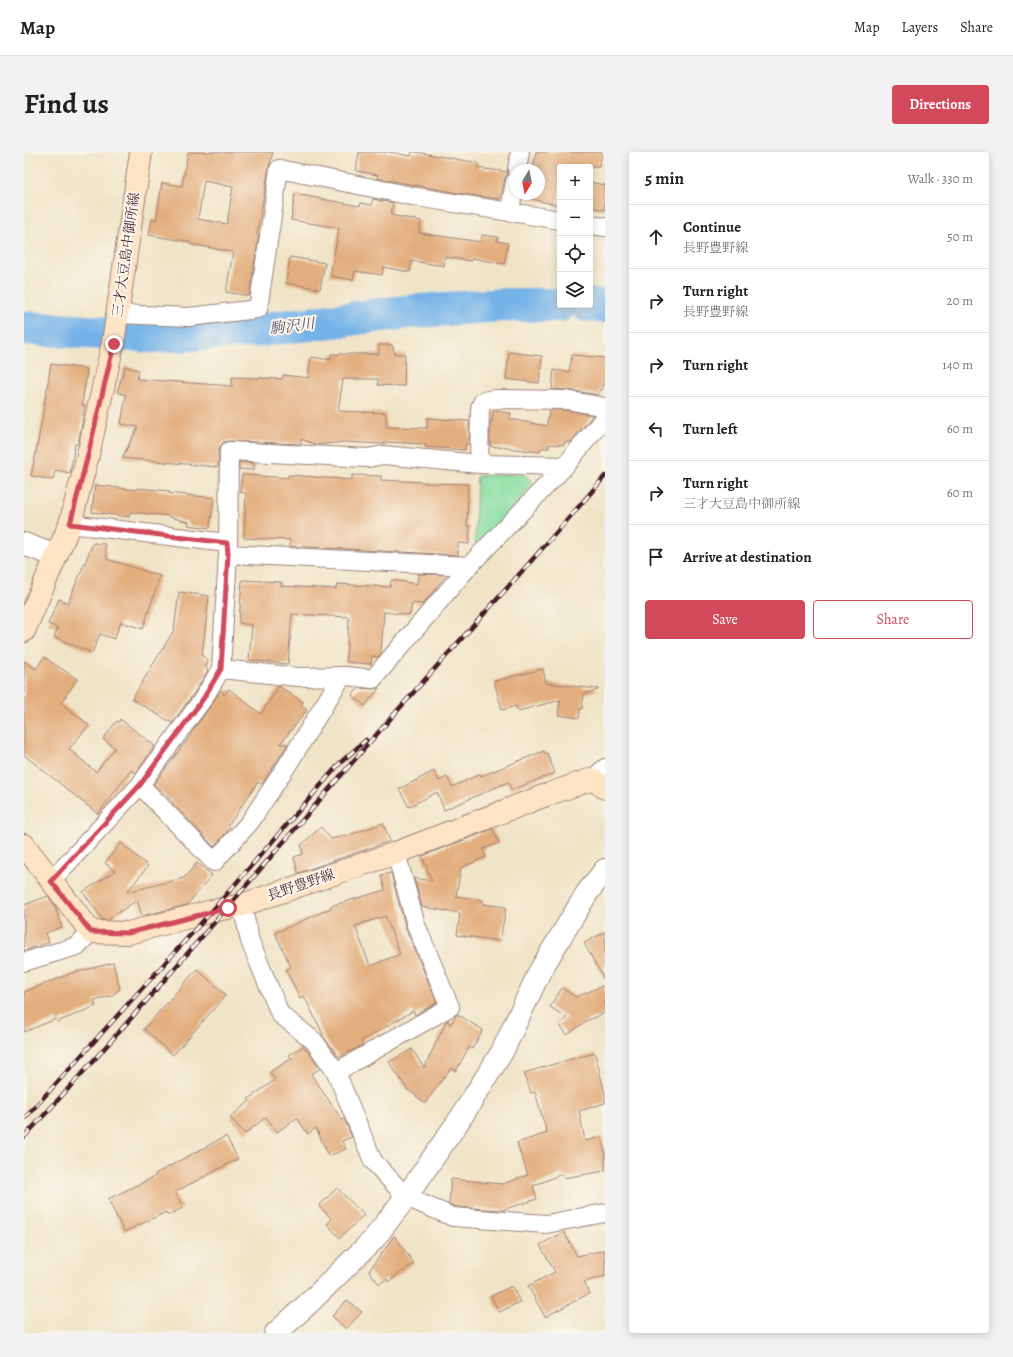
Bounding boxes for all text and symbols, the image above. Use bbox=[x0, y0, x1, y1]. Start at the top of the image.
text: Map bbox=[20, 15, 55, 41]
text: Map bbox=[854, 18, 880, 37]
text: Layers bbox=[902, 18, 938, 37]
text: Share bbox=[960, 18, 993, 37]
text: Find us bbox=[24, 85, 109, 123]
button: Directions bbox=[892, 85, 989, 124]
north arrow bbox=[509, 164, 545, 200]
map controls bbox=[557, 164, 593, 308]
button: + bbox=[557, 164, 593, 200]
text: 5 min bbox=[645, 167, 684, 190]
text: Walk · 330 m bbox=[907, 170, 973, 187]
street label: 三才大豆島中御所線 bbox=[108, 191, 144, 319]
button: − bbox=[557, 200, 593, 236]
text: Continue bbox=[683, 217, 741, 237]
icon: ahead bbox=[645, 226, 667, 248]
text: 50 m bbox=[947, 228, 973, 245]
button: locate bbox=[557, 236, 593, 272]
text: 長野豊野線 bbox=[683, 239, 748, 256]
button: layers bbox=[557, 272, 593, 308]
text: Turn right bbox=[683, 281, 748, 301]
icon: right bbox=[645, 290, 667, 312]
text: 20 m bbox=[947, 292, 973, 309]
text: 長野豊野線 bbox=[683, 303, 748, 320]
water label: 駒沢川 bbox=[268, 313, 318, 339]
route end bbox=[105, 335, 123, 353]
icon: right bbox=[645, 354, 667, 376]
text: Turn right bbox=[683, 355, 748, 375]
text: 140 m bbox=[942, 356, 973, 373]
icon: left bbox=[645, 418, 667, 440]
text: Turn left bbox=[683, 419, 738, 439]
text: 60 m bbox=[947, 420, 973, 437]
text: Turn right bbox=[683, 473, 748, 493]
icon: right bbox=[645, 482, 667, 504]
text: 60 m bbox=[947, 484, 973, 501]
text: 三才大豆島中御所線 bbox=[683, 495, 800, 512]
icon: arrive bbox=[645, 546, 667, 568]
text: Arrive at destination bbox=[683, 547, 812, 567]
button: Save bbox=[645, 600, 805, 639]
button: Share bbox=[813, 600, 973, 639]
street label: 長野豊野線 bbox=[265, 865, 337, 905]
route start bbox=[219, 899, 237, 917]

